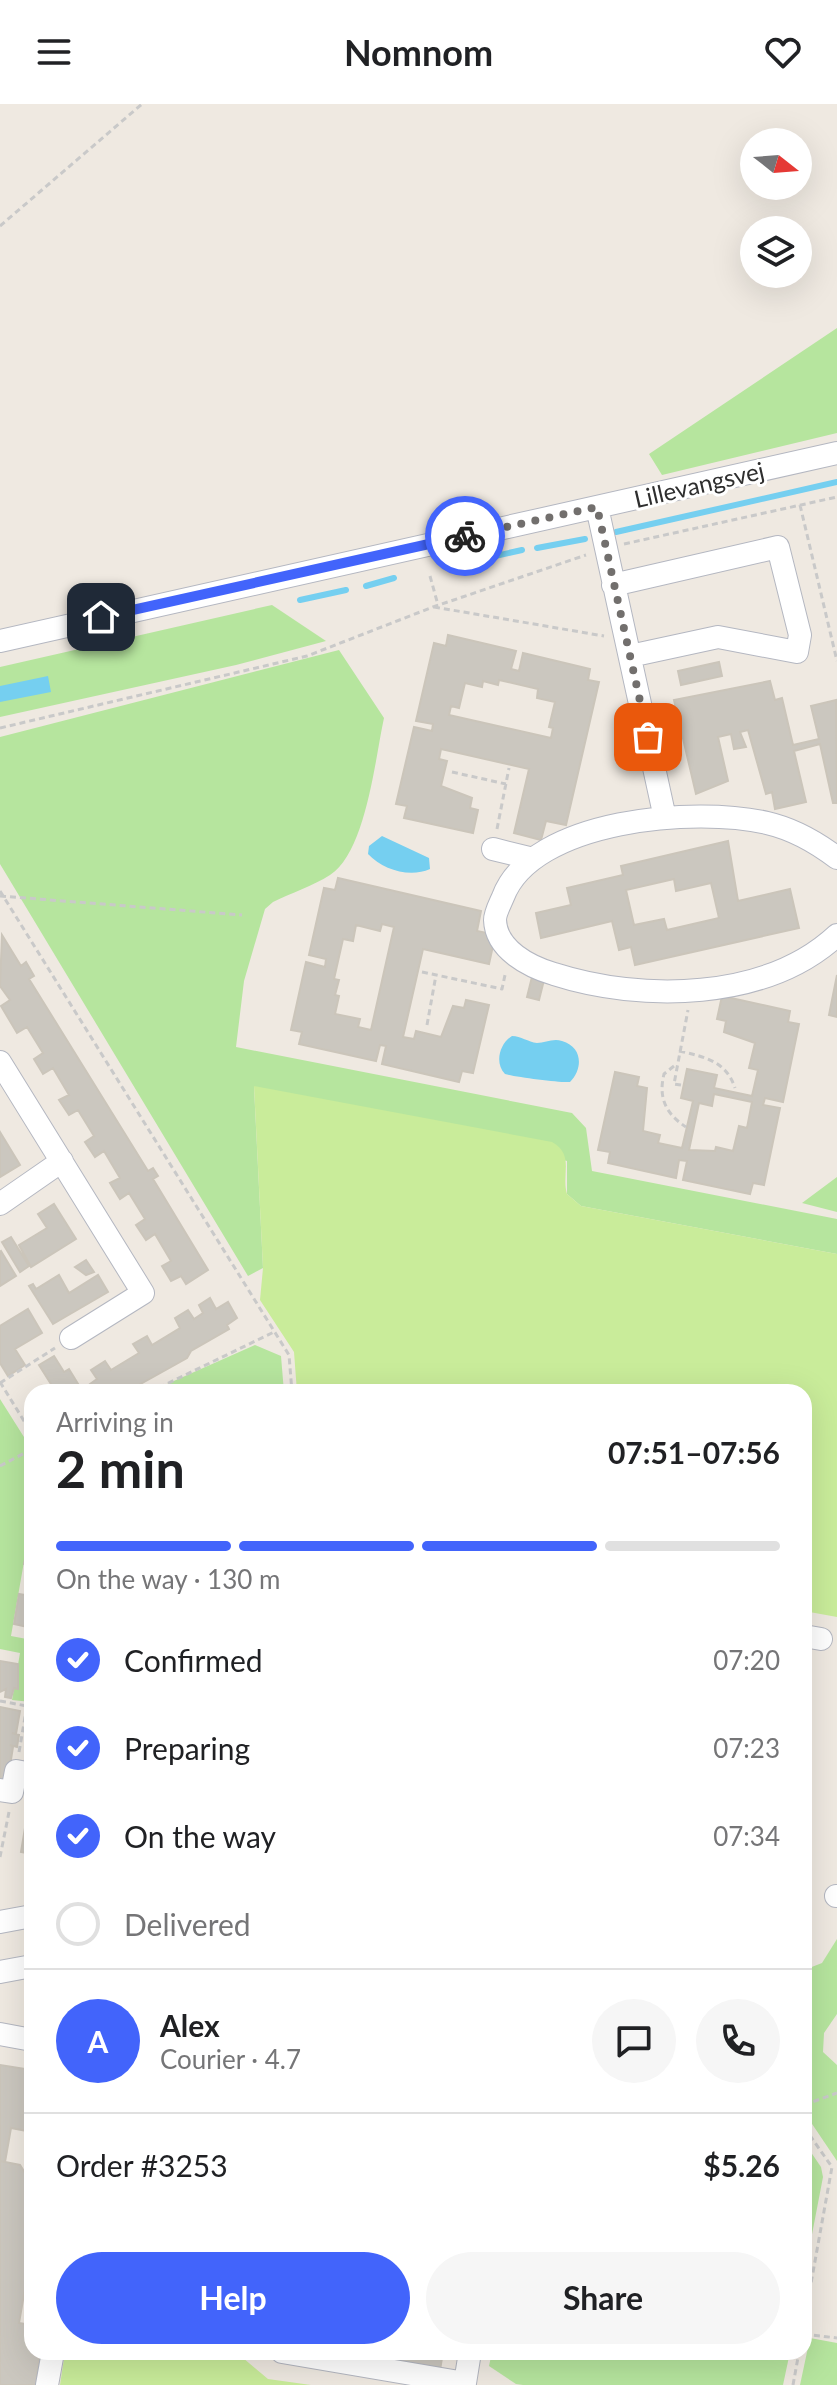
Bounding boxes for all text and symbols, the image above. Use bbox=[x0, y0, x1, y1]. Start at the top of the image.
icon: menu bbox=[32, 30, 76, 74]
text: Nomnom bbox=[344, 30, 493, 74]
icon: heart bbox=[761, 30, 805, 74]
north arrow bbox=[740, 128, 812, 200]
map controls bbox=[740, 128, 812, 288]
button: layers bbox=[740, 216, 812, 288]
street label: Lillevangsvej bbox=[631, 455, 767, 513]
courier bbox=[425, 496, 505, 576]
icon: bike bbox=[443, 514, 487, 558]
pin bbox=[67, 583, 135, 651]
icon: home bbox=[79, 595, 123, 639]
pin bbox=[614, 703, 682, 771]
icon: bag bbox=[626, 715, 670, 759]
text: Arriving in bbox=[56, 1406, 174, 1438]
text: 07:51–07:56 bbox=[608, 1434, 780, 1470]
text: 2 min bbox=[56, 1437, 185, 1499]
text: On the way · 130 m bbox=[56, 1563, 280, 1595]
icon: check bbox=[56, 1638, 100, 1682]
text: Confirmed bbox=[124, 1642, 263, 1678]
text: 07:20 bbox=[713, 1644, 780, 1676]
icon: check bbox=[56, 1726, 100, 1770]
text: Preparing bbox=[124, 1730, 250, 1766]
text: 07:23 bbox=[713, 1732, 780, 1764]
icon: check bbox=[56, 1814, 100, 1858]
text: On the way bbox=[124, 1818, 276, 1854]
text: 07:34 bbox=[713, 1820, 780, 1852]
text: Delivered bbox=[124, 1906, 251, 1942]
button: chat bbox=[592, 1999, 676, 2083]
button: phone bbox=[696, 1999, 780, 2083]
text: Alex bbox=[160, 2007, 220, 2043]
text: A bbox=[88, 2023, 108, 2059]
text: Courier · 4.7 bbox=[160, 2043, 301, 2075]
text: Order #3253 bbox=[56, 2147, 228, 2183]
text: $5.26 bbox=[703, 2147, 780, 2183]
button: Help bbox=[56, 2252, 410, 2344]
button: Share bbox=[426, 2252, 780, 2344]

